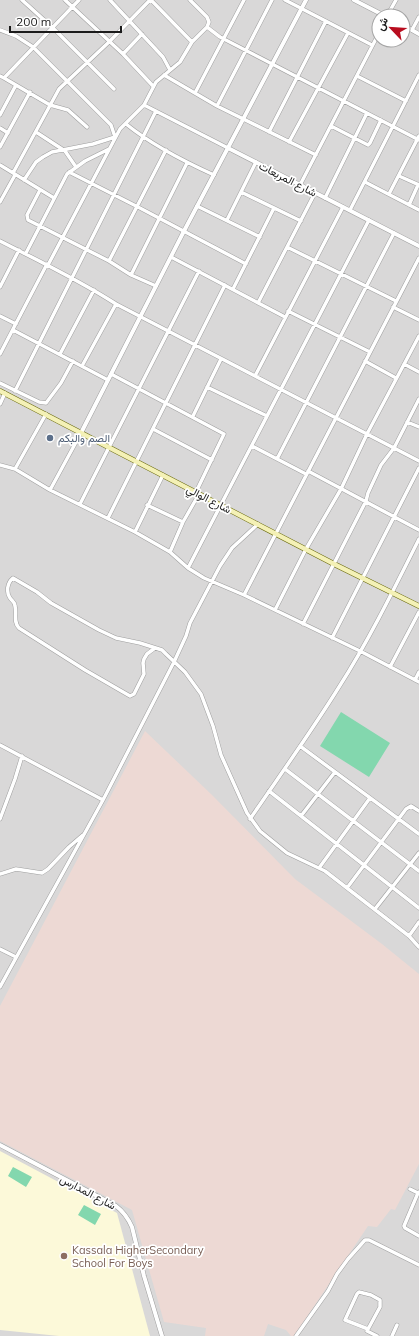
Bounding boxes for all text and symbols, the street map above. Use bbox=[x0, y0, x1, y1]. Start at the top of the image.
scale bar bbox=[10, 8, 121, 34]
north arrow bbox=[371, 8, 411, 48]
text: 200 m bbox=[16, 14, 51, 29]
text: ش bbox=[373, 15, 391, 33]
street label: شارع المربعات bbox=[256, 158, 320, 201]
place label: الصم والبكم bbox=[58, 431, 110, 446]
marker: الصم والبكم bbox=[45, 433, 55, 443]
street label: شارع الوالي bbox=[183, 482, 234, 519]
street label: شارع المدارس bbox=[57, 1171, 119, 1214]
place label: Kassala HigherSecondary School For Boys bbox=[72, 1243, 204, 1270]
marker: Kassala HigherSecondary School For Boys bbox=[59, 1251, 69, 1261]

